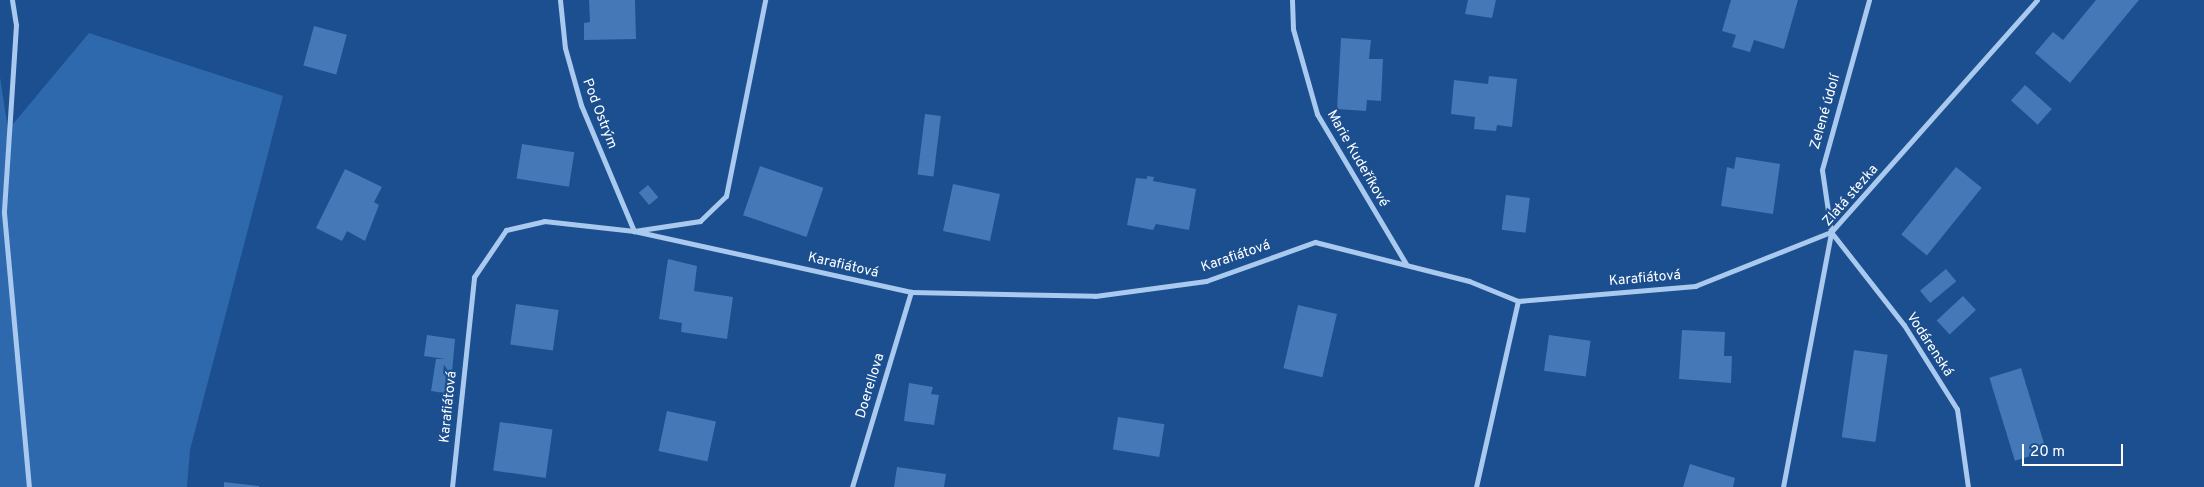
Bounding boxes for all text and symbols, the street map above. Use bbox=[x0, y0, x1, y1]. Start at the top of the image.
street label: Zelené údolí bbox=[1807, 72, 1845, 152]
street label: Pod Ostrým bbox=[578, 77, 620, 151]
street label: Marie Kudeříkové bbox=[1322, 108, 1392, 210]
street label: Zlatá stezka bbox=[1820, 162, 1882, 230]
street label: Karafiátová bbox=[1199, 237, 1273, 277]
street label: Karafiátová bbox=[806, 250, 880, 282]
street label: Karafiátová bbox=[1608, 267, 1682, 291]
street label: Vodárenská bbox=[1902, 310, 1956, 380]
street label: Doerellova bbox=[853, 351, 889, 421]
street label: Karafiátová bbox=[437, 370, 461, 444]
scale bar bbox=[2024, 434, 2125, 466]
text: 20 m bbox=[2030, 443, 2065, 462]

